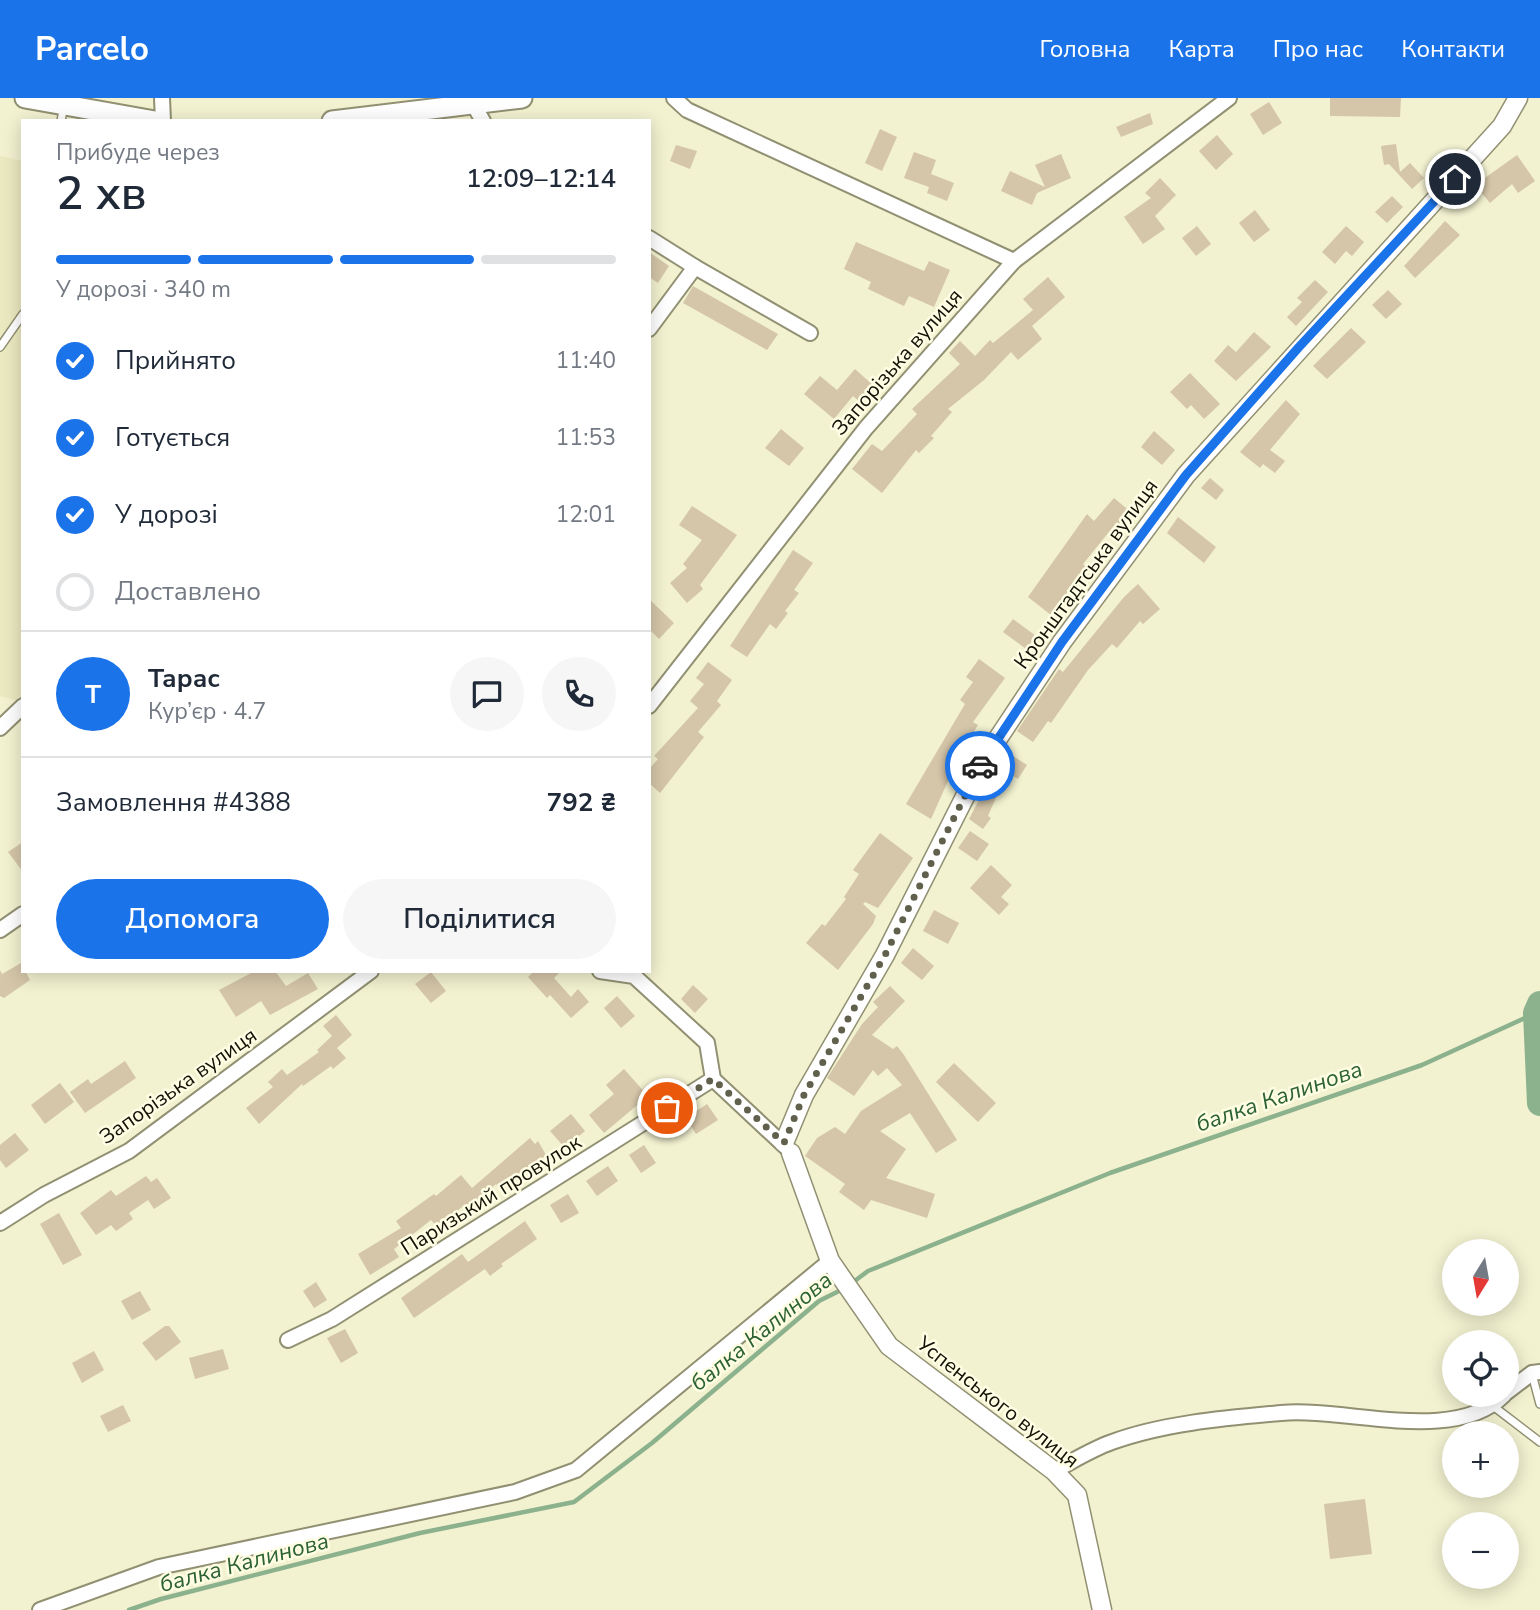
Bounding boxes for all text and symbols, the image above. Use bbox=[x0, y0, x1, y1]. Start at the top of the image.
text: Parcelo bbox=[35, 27, 149, 72]
text: Головна bbox=[1040, 33, 1131, 65]
text: Карта bbox=[1169, 33, 1235, 65]
text: Про нас bbox=[1273, 33, 1363, 65]
text: Контакти bbox=[1401, 33, 1505, 65]
text: Прибуде через bbox=[56, 137, 220, 168]
pin bbox=[1425, 149, 1485, 209]
icon: home bbox=[1436, 160, 1474, 198]
text: 12:09–12:14 bbox=[466, 161, 616, 196]
text: 2 хв bbox=[56, 162, 146, 225]
text: У дорозі · 340 m bbox=[56, 274, 231, 305]
street label: Запорізька вулиця bbox=[825, 283, 969, 441]
icon: check bbox=[56, 342, 94, 380]
text: Прийнято bbox=[115, 343, 236, 378]
text: 11:40 bbox=[556, 345, 616, 376]
icon: check bbox=[56, 419, 94, 457]
text: Готується bbox=[115, 420, 230, 455]
text: 11:53 bbox=[556, 422, 616, 453]
street label: Кронштадтська вулиця bbox=[1008, 473, 1164, 675]
icon: check bbox=[56, 496, 94, 534]
text: У дорозі bbox=[115, 497, 218, 532]
text: 12:01 bbox=[556, 499, 616, 530]
text: Доставлено bbox=[115, 574, 261, 609]
button: chat bbox=[450, 657, 524, 731]
button: phone bbox=[542, 657, 616, 731]
text: Тарас bbox=[148, 661, 220, 696]
text: Т bbox=[85, 677, 101, 712]
text: Кур’єр · 4.7 bbox=[148, 696, 266, 727]
courier bbox=[945, 731, 1015, 801]
icon: car bbox=[961, 747, 999, 785]
text: Замовлення #4388 bbox=[56, 785, 291, 820]
text: 792 ₴ bbox=[547, 785, 616, 820]
button: Допомога bbox=[56, 879, 329, 959]
button: Поділитися bbox=[343, 879, 616, 959]
street label: Запорізька вулиця bbox=[94, 1021, 262, 1151]
water label: балка Калинова bbox=[1192, 1053, 1367, 1140]
pin bbox=[637, 1078, 697, 1138]
icon: bag bbox=[648, 1089, 686, 1127]
street label: Паризький провулок bbox=[395, 1127, 587, 1262]
north arrow bbox=[1442, 1239, 1519, 1316]
map controls bbox=[1442, 1239, 1519, 1589]
water label: балка Калинова bbox=[684, 1264, 839, 1398]
street label: Успенського вулиця bbox=[910, 1329, 1085, 1474]
button: locate bbox=[1442, 1330, 1519, 1407]
button: + bbox=[1442, 1421, 1519, 1498]
button: − bbox=[1442, 1512, 1519, 1589]
water label: балка Калинова bbox=[156, 1525, 332, 1600]

